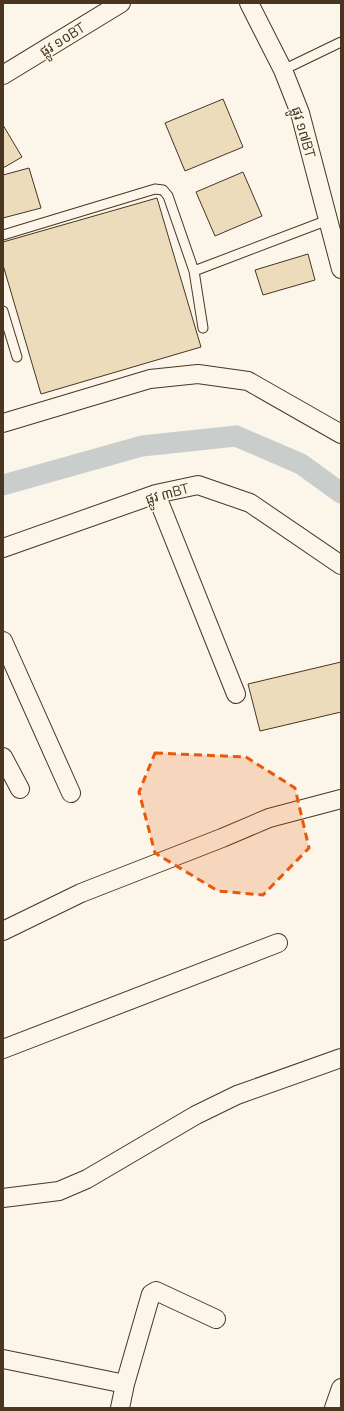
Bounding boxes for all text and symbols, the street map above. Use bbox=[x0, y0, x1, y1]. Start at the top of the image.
street label: ផ្លូវ ១០BT bbox=[35, 17, 91, 63]
street label: ផ្លូវ ១៧BT bbox=[285, 104, 321, 161]
street label: ផ្លូវ ៣BT bbox=[143, 478, 193, 511]

